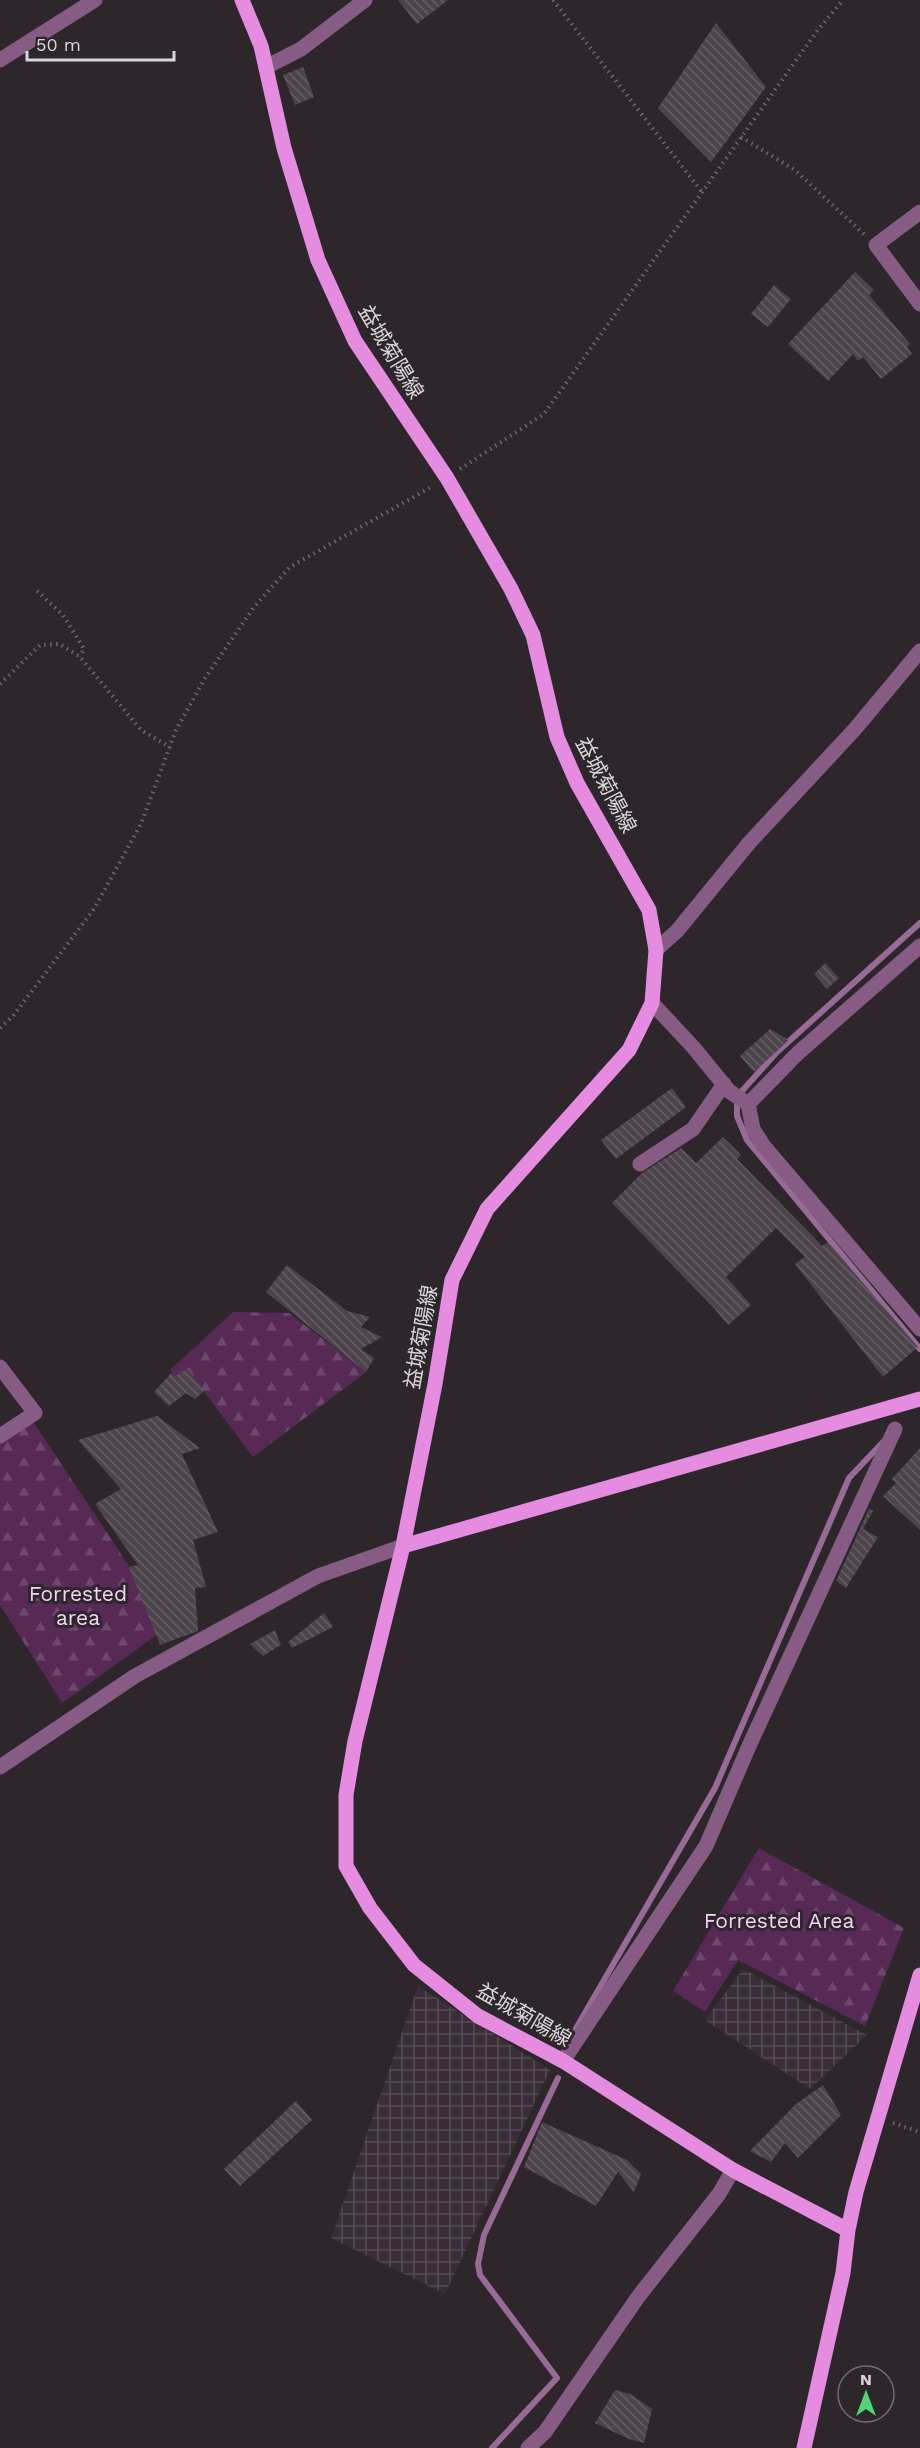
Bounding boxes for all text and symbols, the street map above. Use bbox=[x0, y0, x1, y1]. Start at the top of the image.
scale bar bbox=[27, 24, 174, 62]
text: 50 m bbox=[36, 34, 81, 55]
street label: 益城菊陽線 bbox=[354, 300, 429, 403]
street label: 益城菊陽線 bbox=[571, 733, 642, 837]
street label: 益城菊陽線 bbox=[399, 1283, 442, 1391]
park label: Forrested area bbox=[29, 1581, 127, 1630]
park label: Forrested Area bbox=[704, 1908, 854, 1933]
street label: 益城菊陽線 bbox=[473, 1977, 576, 2052]
north arrow bbox=[836, 2364, 896, 2424]
text: N bbox=[860, 2370, 872, 2389]

